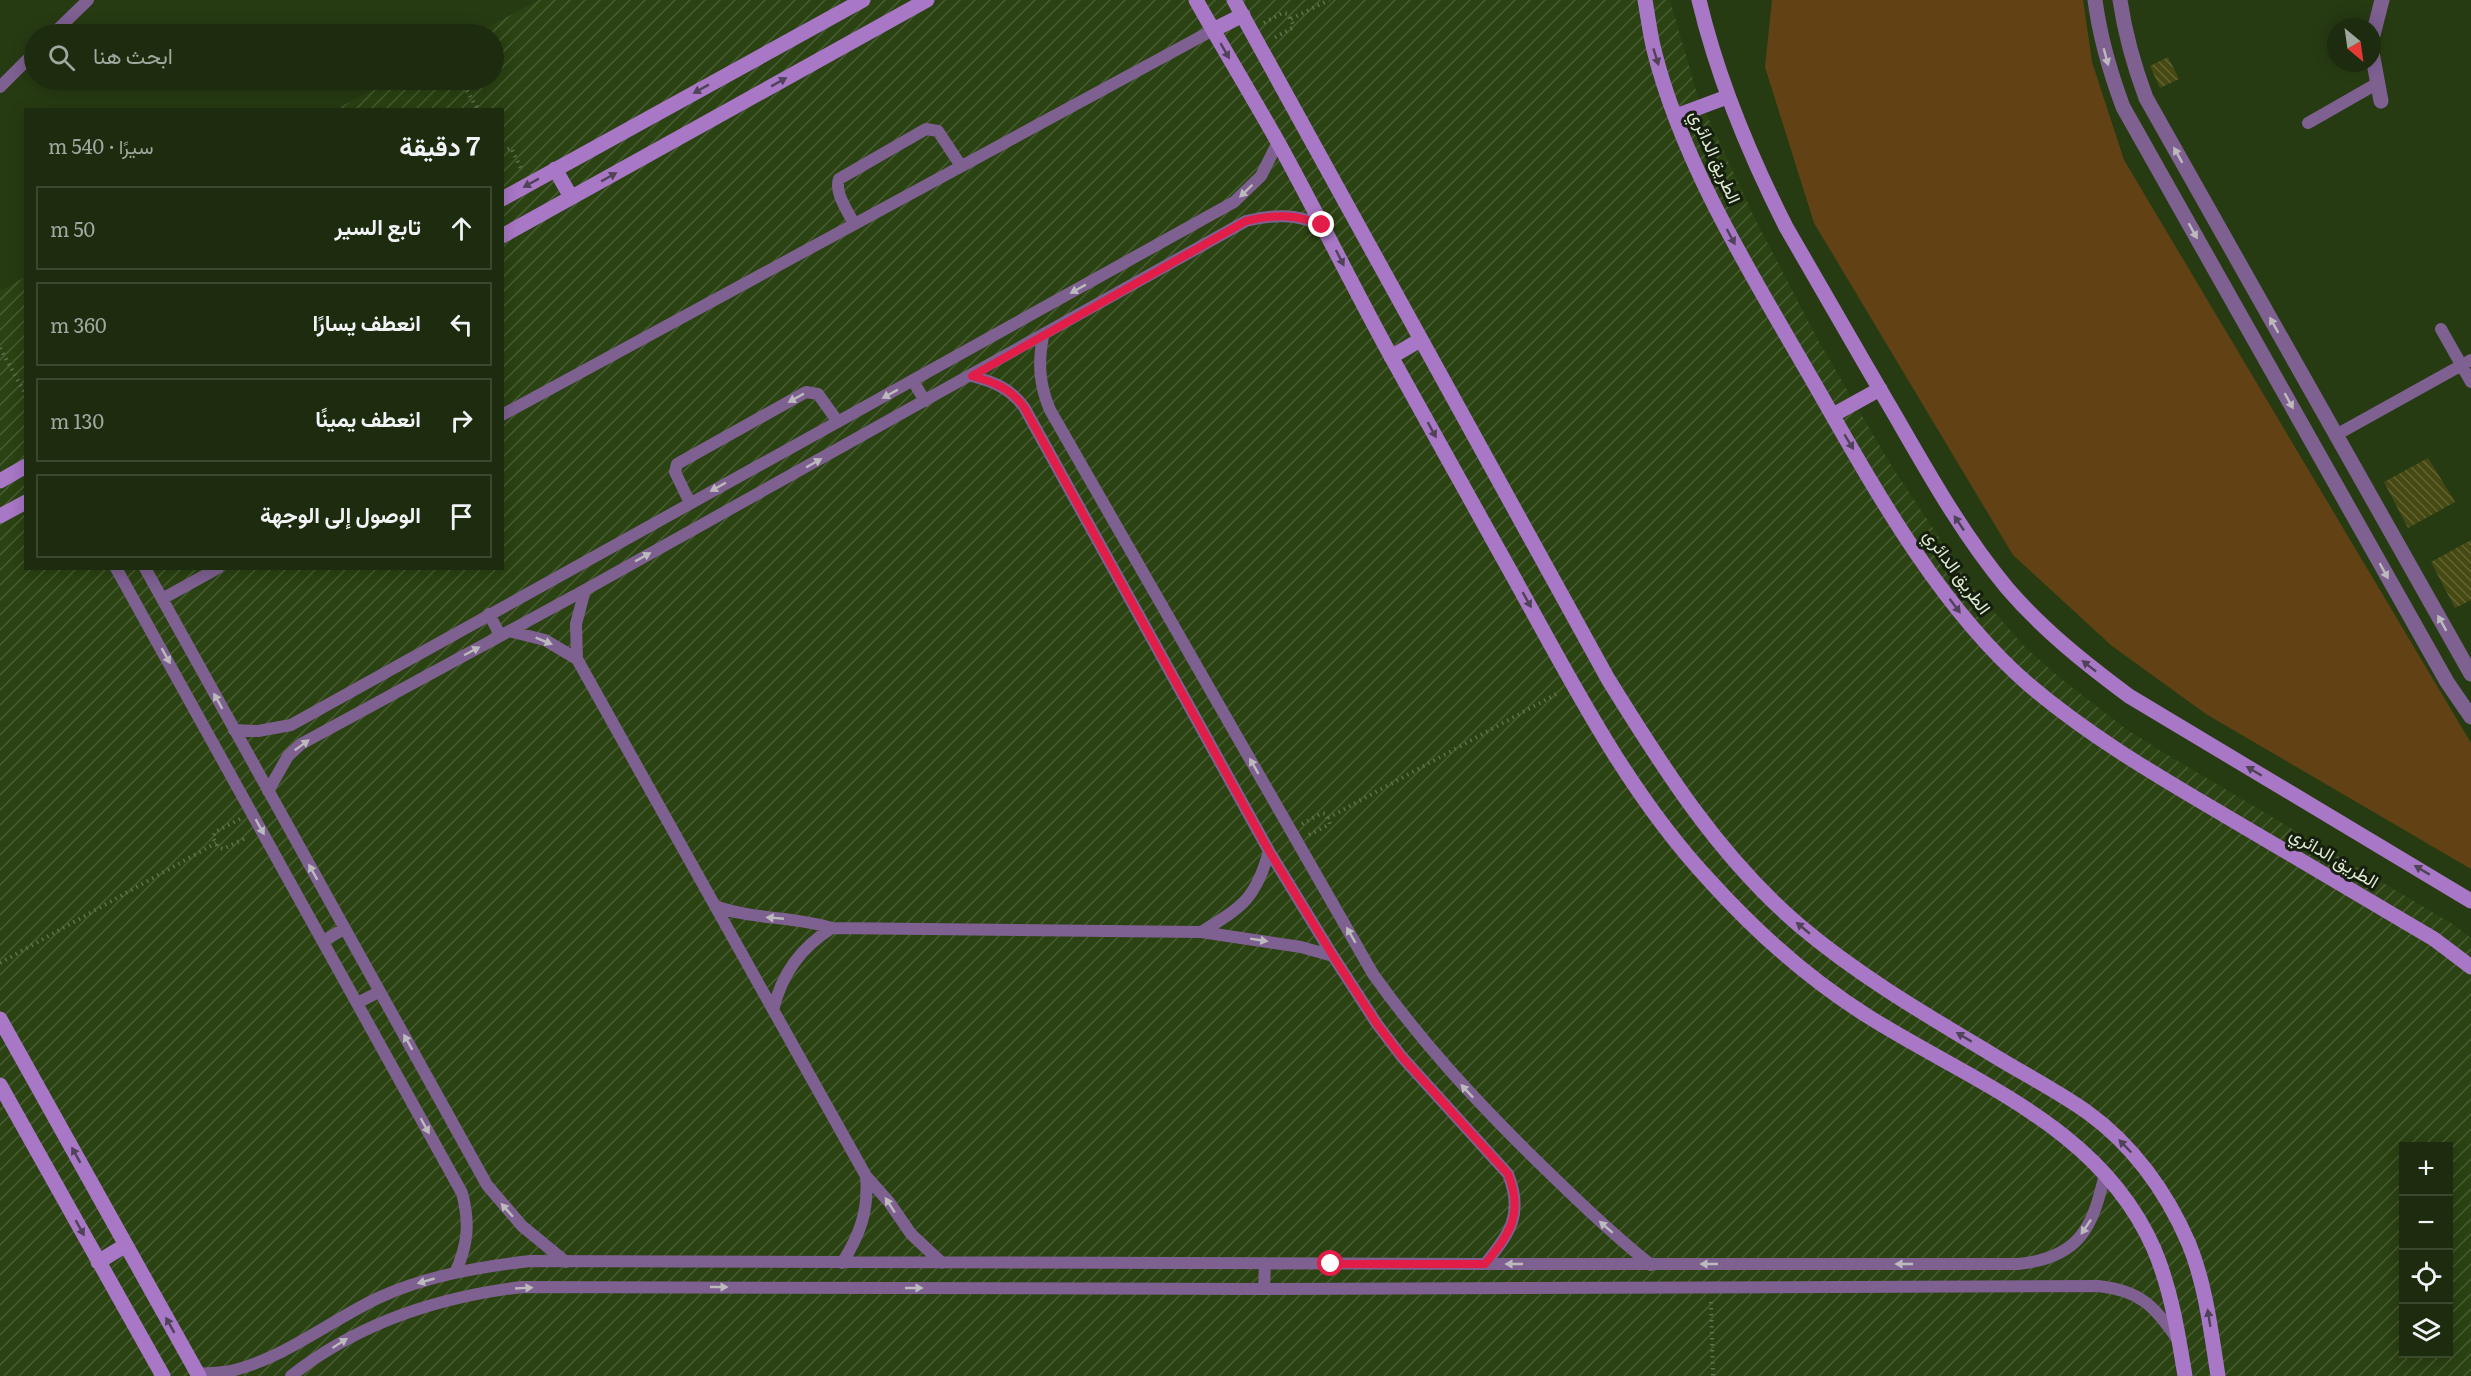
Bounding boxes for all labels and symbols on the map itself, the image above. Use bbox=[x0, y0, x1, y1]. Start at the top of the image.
north arrow bbox=[2327, 18, 2381, 72]
one-way arrow bbox=[1220, 43, 1230, 60]
one-way arrow bbox=[1652, 48, 1661, 66]
one-way arrow bbox=[2102, 48, 2111, 66]
one-way arrow bbox=[771, 77, 788, 87]
one-way arrow bbox=[693, 84, 710, 94]
street label: الطريق الدائري bbox=[1681, 105, 1749, 209]
one-way arrow bbox=[2173, 146, 2183, 163]
one-way arrow bbox=[600, 172, 617, 182]
one-way arrow bbox=[523, 178, 539, 189]
one-way arrow bbox=[1239, 184, 1254, 198]
route end bbox=[1308, 211, 1334, 237]
one-way arrow bbox=[2188, 223, 2198, 240]
one-way arrow bbox=[1726, 229, 1736, 246]
one-way arrow bbox=[1335, 250, 1345, 267]
one-way arrow bbox=[1070, 284, 1087, 294]
one-way arrow bbox=[2269, 316, 2279, 333]
one-way arrow bbox=[881, 389, 898, 399]
one-way arrow bbox=[787, 393, 804, 403]
one-way arrow bbox=[2284, 393, 2294, 410]
one-way arrow bbox=[1427, 422, 1437, 439]
one-way arrow bbox=[1843, 434, 1854, 451]
one-way arrow bbox=[806, 458, 823, 468]
one-way arrow bbox=[709, 482, 726, 492]
one-way arrow bbox=[1953, 514, 1964, 531]
street label: الطريق الدائري bbox=[1916, 523, 1998, 621]
one-way arrow bbox=[635, 552, 652, 562]
one-way arrow bbox=[2379, 563, 2390, 579]
one-way arrow bbox=[1522, 592, 1532, 609]
one-way arrow bbox=[1948, 599, 1960, 614]
one-way arrow bbox=[2437, 614, 2447, 631]
one-way arrow bbox=[536, 636, 554, 646]
one-way arrow bbox=[464, 646, 481, 656]
one-way arrow bbox=[161, 648, 171, 665]
one-way arrow bbox=[2082, 661, 2097, 673]
one-way arrow bbox=[214, 693, 224, 710]
one-way arrow bbox=[293, 739, 309, 751]
one-way arrow bbox=[1248, 758, 1259, 774]
one-way arrow bbox=[2245, 766, 2262, 776]
one-way arrow bbox=[255, 818, 265, 835]
street label: الطريق الدائري bbox=[2283, 819, 2385, 897]
one-way arrow bbox=[307, 864, 318, 880]
one-way arrow bbox=[2413, 865, 2430, 875]
one-way arrow bbox=[765, 914, 784, 923]
one-way arrow bbox=[1795, 921, 1811, 934]
one-way arrow bbox=[1345, 927, 1356, 943]
one-way arrow bbox=[1250, 935, 1269, 944]
one-way arrow bbox=[1956, 1032, 1972, 1043]
one-way arrow bbox=[403, 1034, 413, 1051]
one-way arrow bbox=[1460, 1084, 1474, 1098]
one-way arrow bbox=[420, 1118, 430, 1135]
one-way arrow bbox=[2118, 1139, 2132, 1153]
one-way arrow bbox=[71, 1146, 81, 1163]
one-way arrow bbox=[884, 1197, 896, 1213]
one-way arrow bbox=[500, 1202, 514, 1217]
one-way arrow bbox=[2080, 1219, 2092, 1235]
one-way arrow bbox=[75, 1220, 85, 1237]
one-way arrow bbox=[1599, 1221, 1614, 1234]
route start bbox=[1317, 1250, 1343, 1276]
one-way arrow bbox=[1505, 1259, 1524, 1269]
one-way arrow bbox=[1700, 1259, 1719, 1269]
one-way arrow bbox=[1895, 1259, 1914, 1269]
one-way arrow bbox=[417, 1277, 435, 1286]
one-way arrow bbox=[710, 1282, 729, 1292]
one-way arrow bbox=[515, 1283, 534, 1292]
one-way arrow bbox=[905, 1283, 924, 1293]
one-way arrow bbox=[2204, 1309, 2213, 1328]
one-way arrow bbox=[165, 1317, 176, 1333]
one-way arrow bbox=[331, 1337, 347, 1349]

